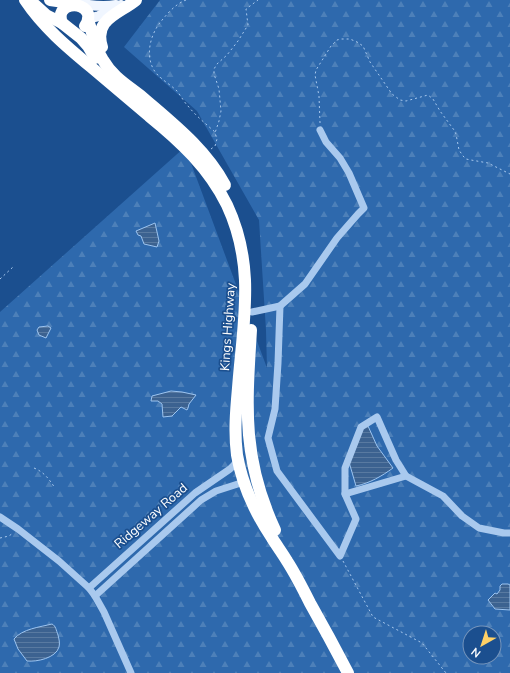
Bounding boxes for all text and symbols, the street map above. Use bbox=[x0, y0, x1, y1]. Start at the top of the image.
street label: Kings Highway bbox=[216, 282, 240, 371]
street label: Ridgeway Road bbox=[111, 479, 191, 553]
north arrow bbox=[462, 625, 502, 665]
text: N bbox=[468, 644, 484, 661]

